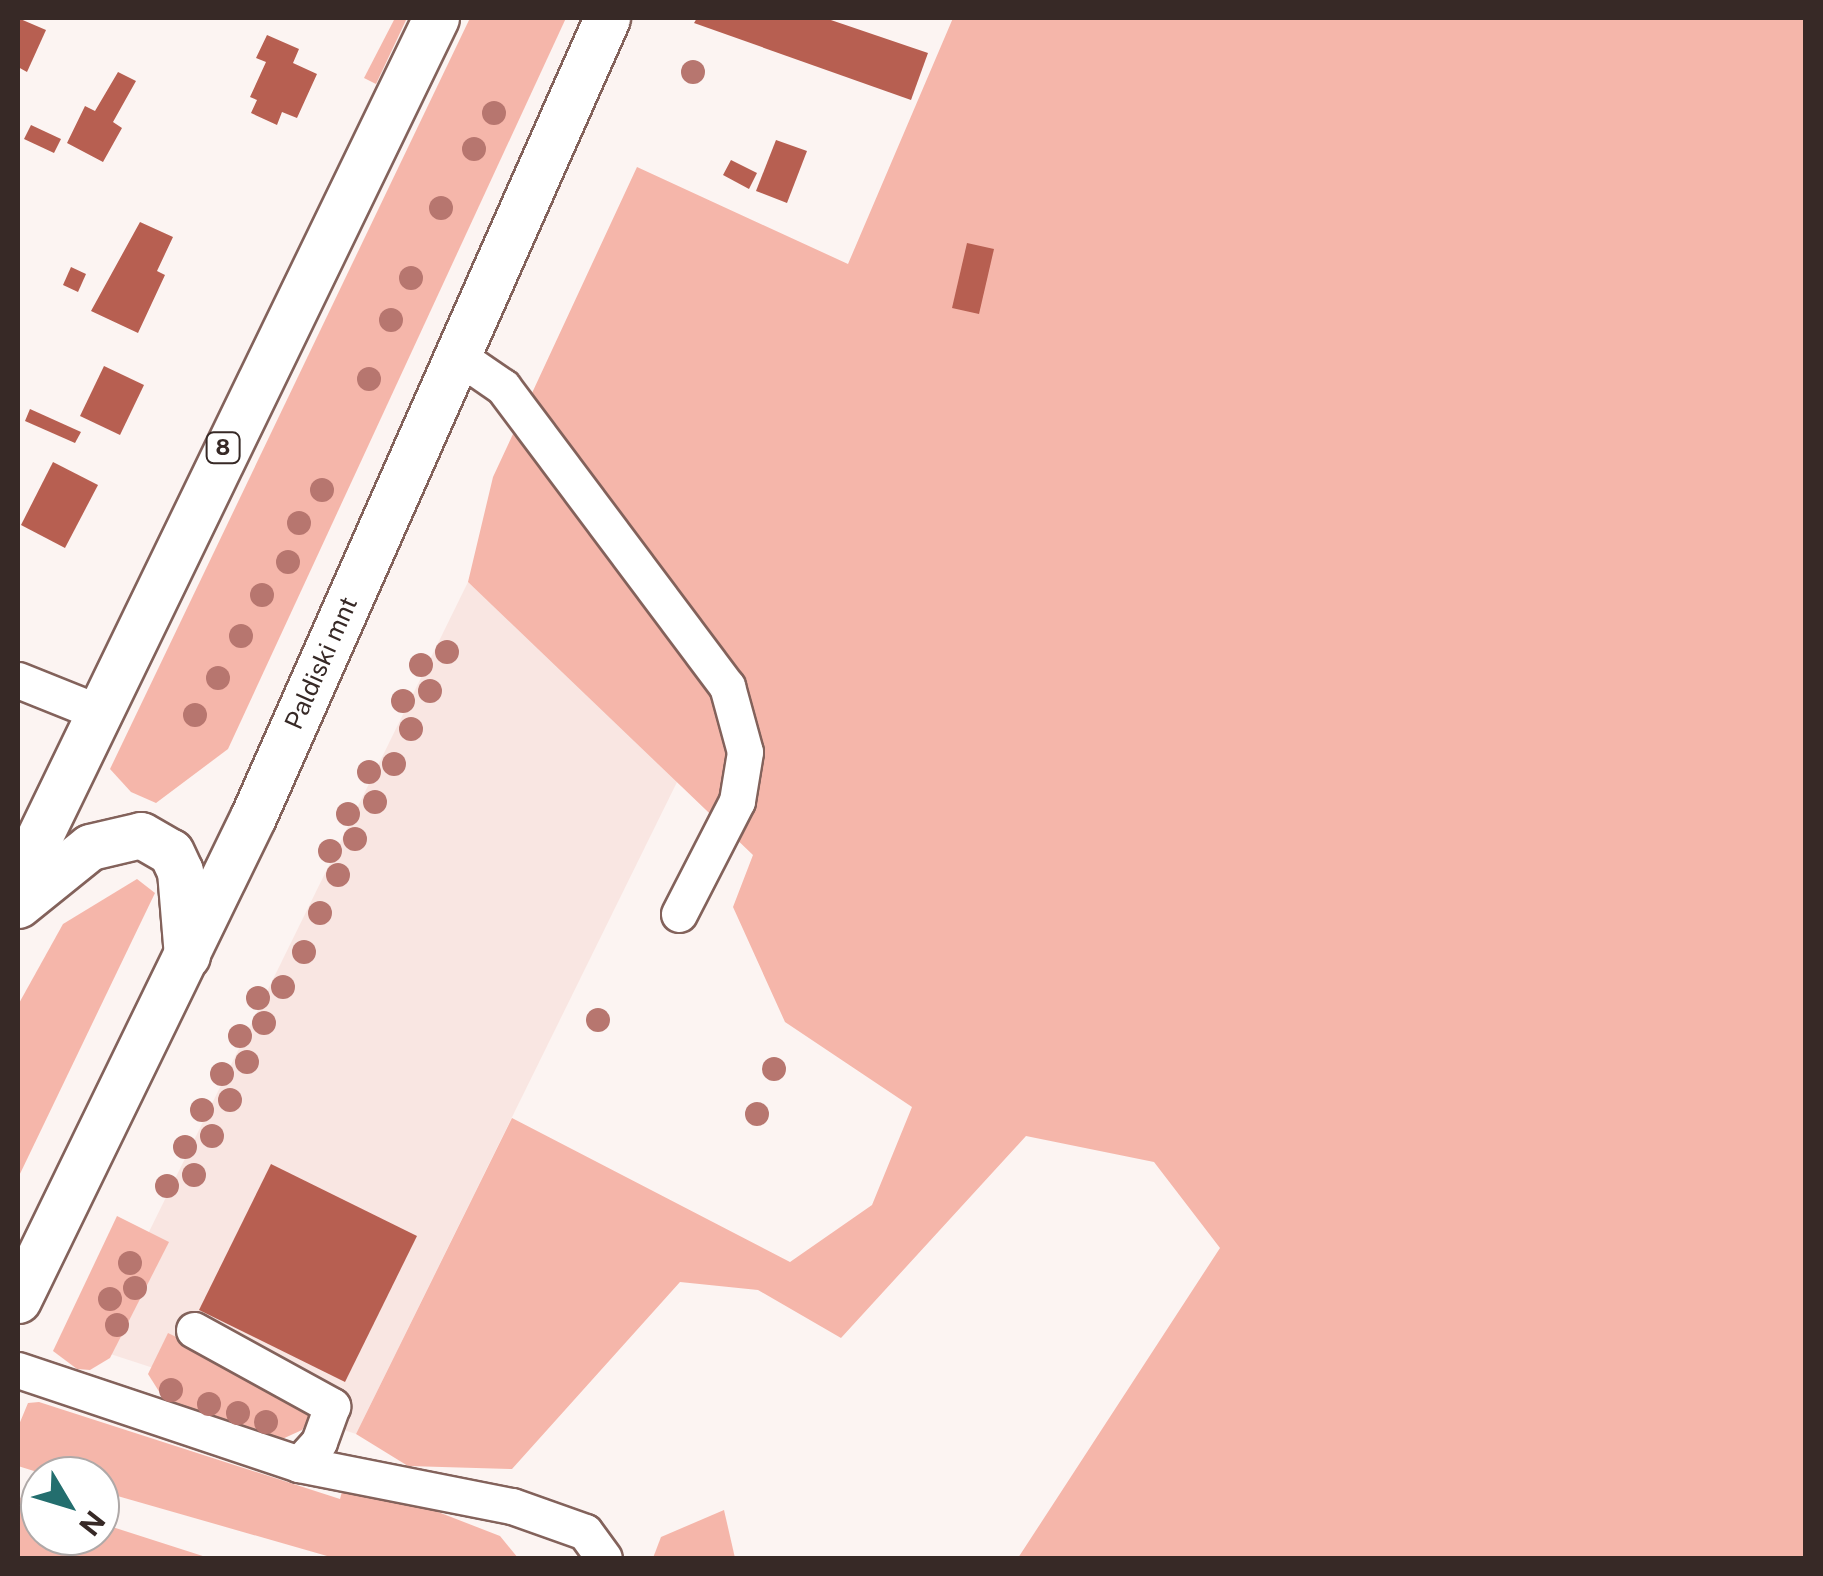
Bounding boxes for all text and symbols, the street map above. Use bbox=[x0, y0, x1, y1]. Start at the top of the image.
road number: 8 bbox=[206, 431, 240, 465]
street label: Paldiski mnt bbox=[278, 592, 364, 734]
north arrow bbox=[20, 1456, 120, 1556]
text: N bbox=[73, 1505, 112, 1542]

